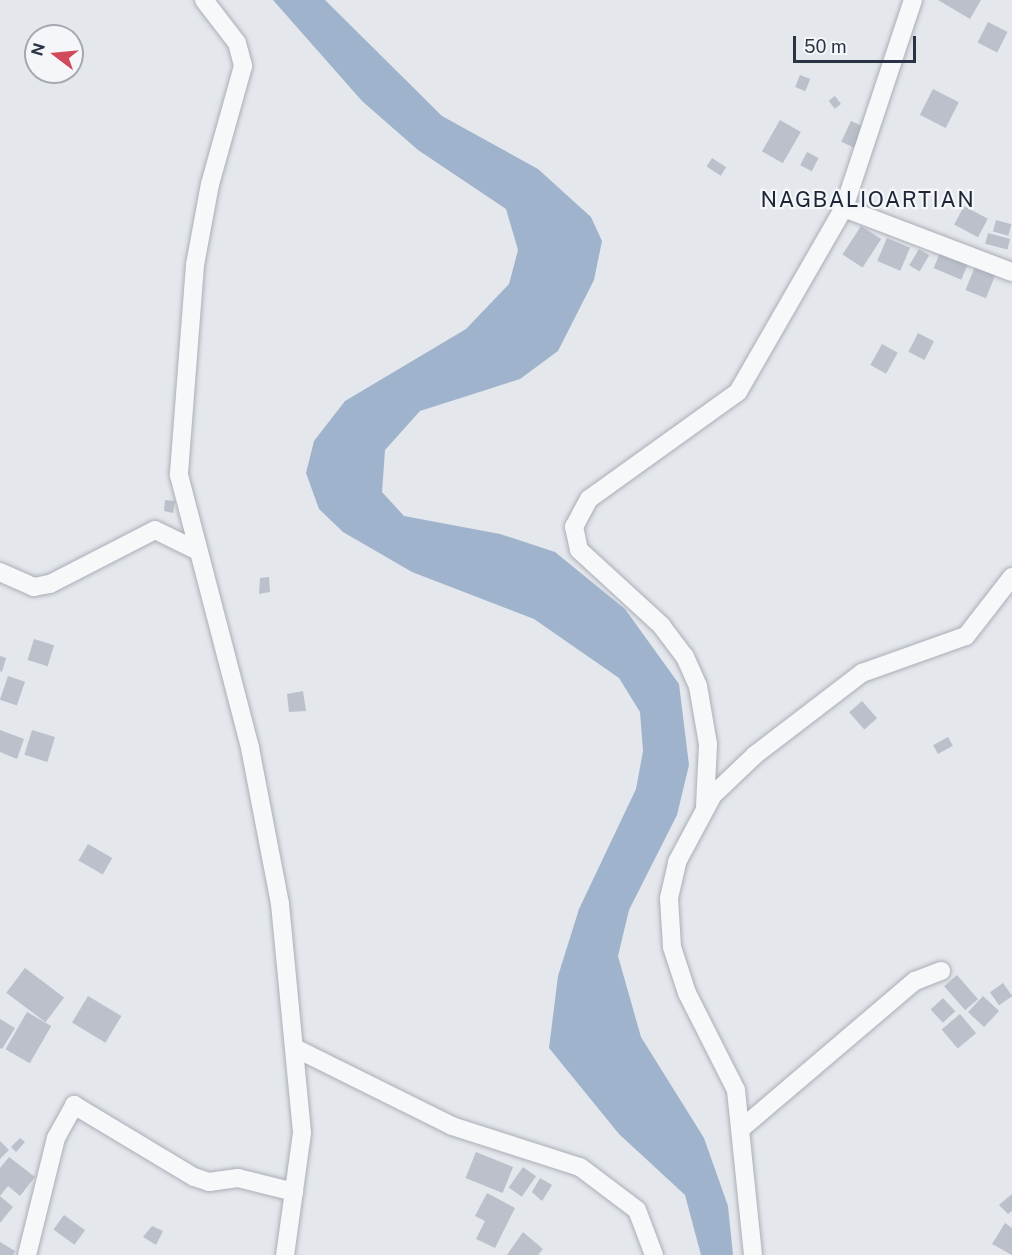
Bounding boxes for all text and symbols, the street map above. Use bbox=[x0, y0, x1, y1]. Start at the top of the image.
north arrow bbox=[24, 24, 84, 84]
scale bar bbox=[796, 24, 919, 62]
text: 50 m bbox=[804, 36, 847, 57]
text: N bbox=[27, 41, 49, 58]
district label: NAGBALIOARTIAN bbox=[761, 187, 975, 213]

